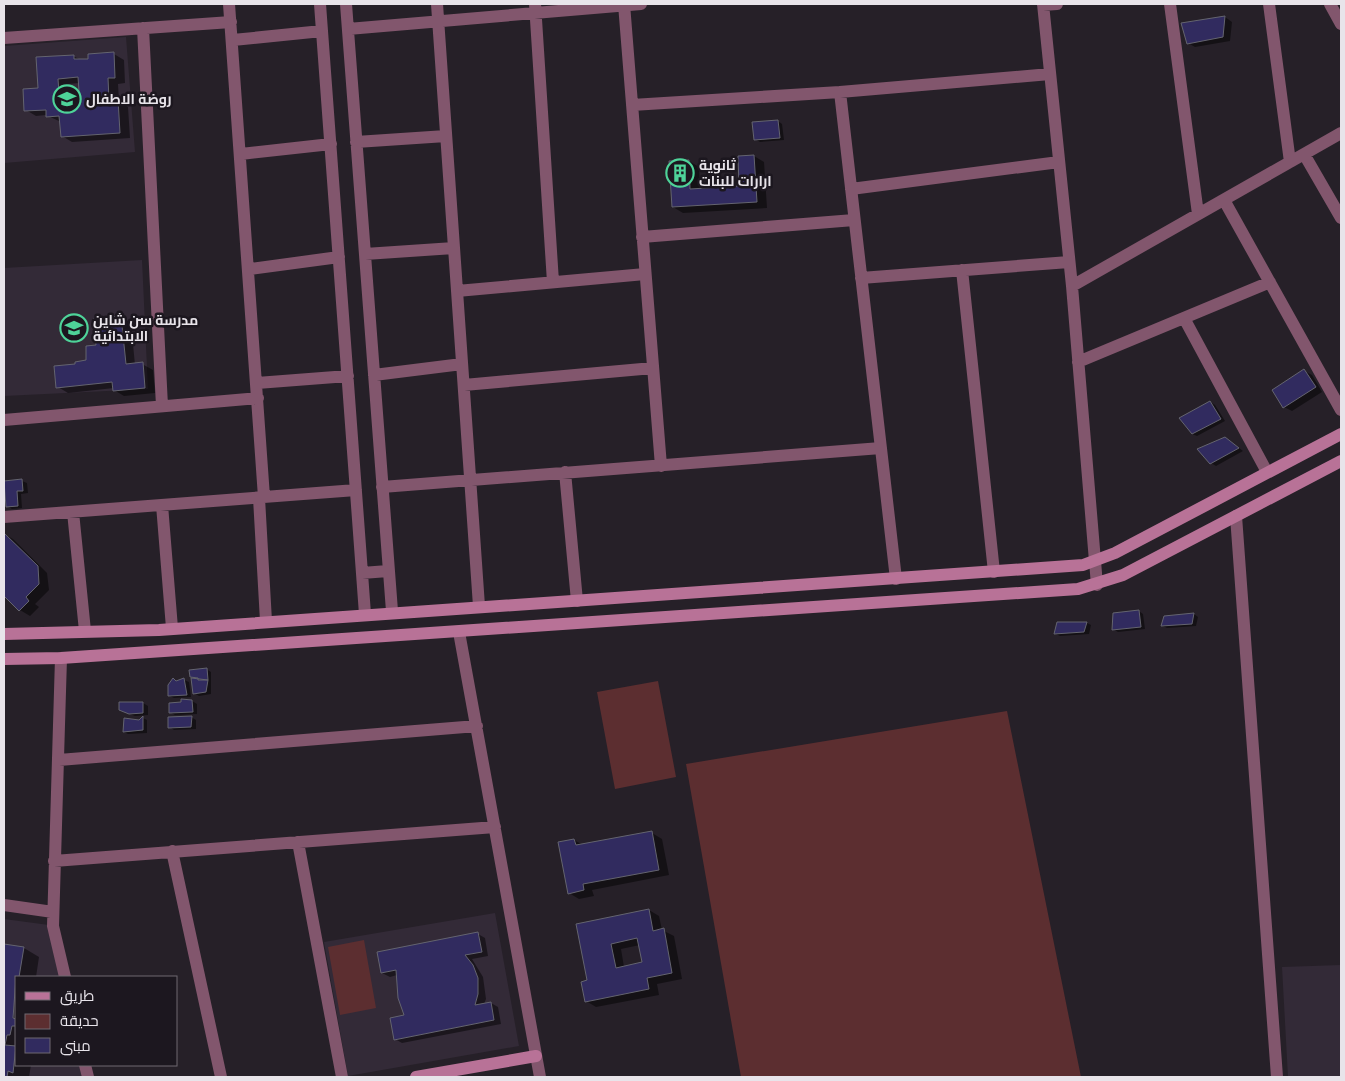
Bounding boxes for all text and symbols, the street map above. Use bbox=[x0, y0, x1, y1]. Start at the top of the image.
school or university icon: روضة الاطفال bbox=[52, 84, 82, 114]
place label: روضة الاطفال bbox=[86, 91, 171, 108]
place label: ثانوية ارارات للبنات bbox=[699, 157, 772, 189]
building icon: ثانوية ارارات للبنات bbox=[665, 158, 695, 188]
place label: مدرسة سن شاين الابتدائية bbox=[93, 312, 198, 344]
school or university icon: مدرسة سن شاين الابتدائية bbox=[59, 313, 89, 343]
legend bbox=[15, 976, 178, 1066]
text: طريق bbox=[60, 987, 94, 1006]
text: حديقة bbox=[60, 1012, 99, 1029]
text: مبنى bbox=[60, 1037, 91, 1056]

